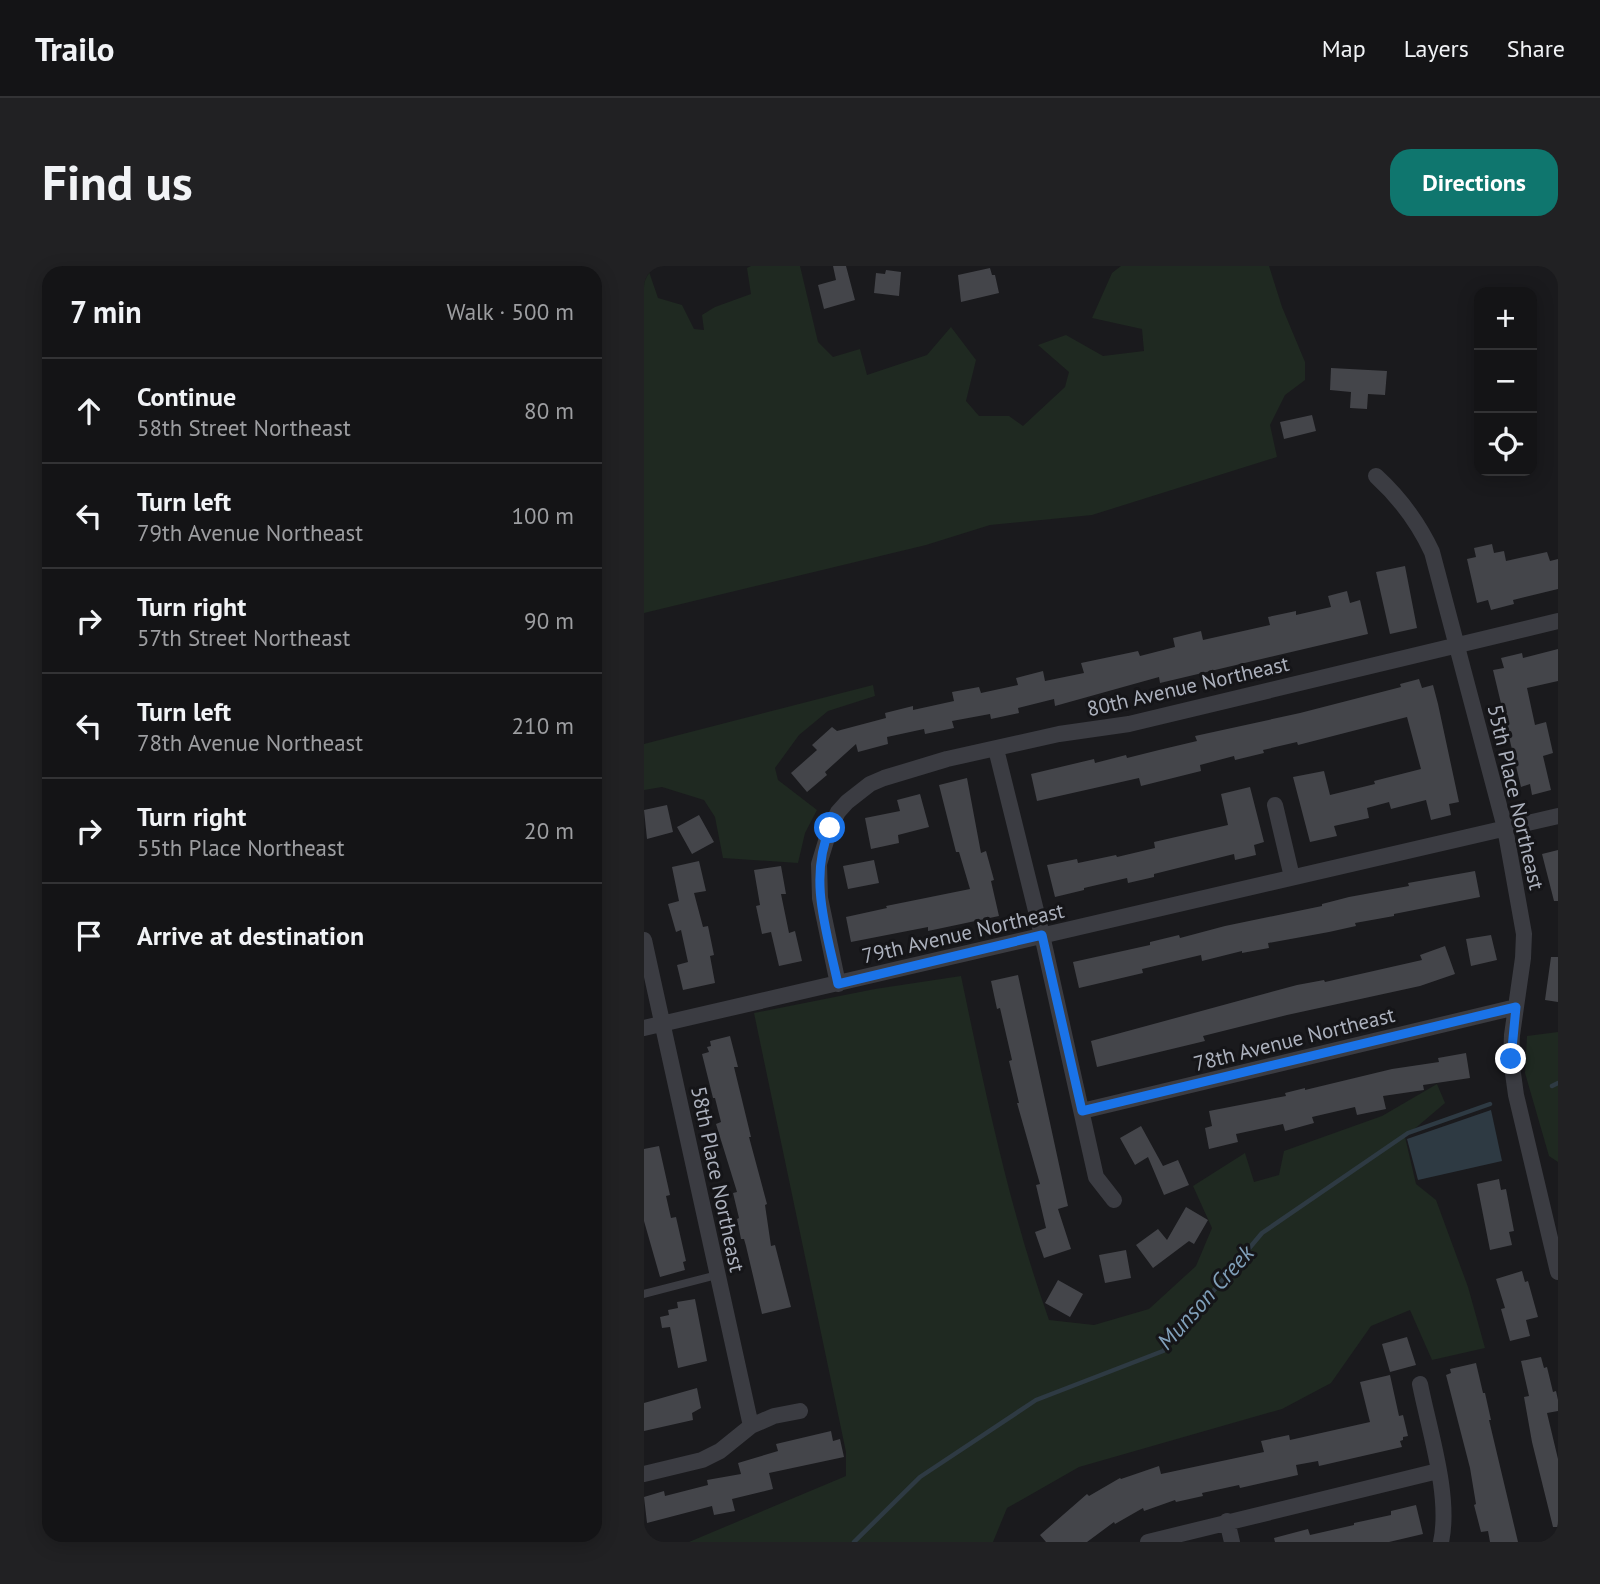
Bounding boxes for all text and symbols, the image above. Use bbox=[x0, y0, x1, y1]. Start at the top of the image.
text: Trailo bbox=[35, 27, 115, 70]
text: Map bbox=[1322, 33, 1366, 64]
text: Layers bbox=[1404, 33, 1469, 64]
text: Share bbox=[1507, 33, 1565, 64]
button: Directions bbox=[1390, 149, 1558, 216]
text: Find us bbox=[42, 150, 193, 214]
map controls bbox=[1474, 287, 1537, 476]
button: + bbox=[1474, 287, 1537, 350]
text: 7 min bbox=[70, 292, 142, 331]
text: Walk · 500 m bbox=[447, 297, 574, 326]
button: − bbox=[1474, 350, 1537, 413]
text: Continue bbox=[137, 380, 236, 413]
icon: ahead bbox=[70, 392, 108, 430]
text: 80 m bbox=[524, 396, 574, 425]
text: 58th Street Northeast bbox=[137, 413, 351, 442]
button: locate bbox=[1474, 413, 1537, 476]
text: Turn left bbox=[137, 485, 231, 518]
icon: left bbox=[70, 497, 108, 535]
text: 100 m bbox=[512, 501, 574, 530]
text: 79th Avenue Northeast bbox=[137, 518, 363, 547]
text: Turn right bbox=[137, 590, 246, 623]
icon: right bbox=[70, 602, 108, 640]
text: 90 m bbox=[524, 606, 574, 635]
text: 57th Street Northeast bbox=[137, 623, 350, 652]
street label: 80th Avenue Northeast bbox=[1084, 650, 1292, 722]
text: Turn left bbox=[137, 695, 231, 728]
street label: 55th Place Northeast bbox=[1482, 702, 1550, 892]
icon: left bbox=[70, 707, 108, 745]
text: 210 m bbox=[512, 711, 574, 740]
text: 78th Avenue Northeast bbox=[137, 728, 363, 757]
text: Turn right bbox=[137, 800, 246, 833]
icon: right bbox=[70, 812, 108, 850]
route start bbox=[814, 812, 845, 843]
text: 20 m bbox=[524, 816, 574, 845]
text: 55th Place Northeast bbox=[137, 833, 345, 862]
street label: 79th Avenue Northeast bbox=[859, 897, 1067, 969]
icon: arrive bbox=[70, 917, 108, 955]
text: Arrive at destination bbox=[137, 919, 364, 952]
street label: 78th Avenue Northeast bbox=[1191, 1001, 1397, 1077]
route end bbox=[1495, 1043, 1526, 1074]
street label: 58th Place Northeast bbox=[685, 1084, 751, 1274]
water label: Munson Creek bbox=[1150, 1237, 1261, 1355]

